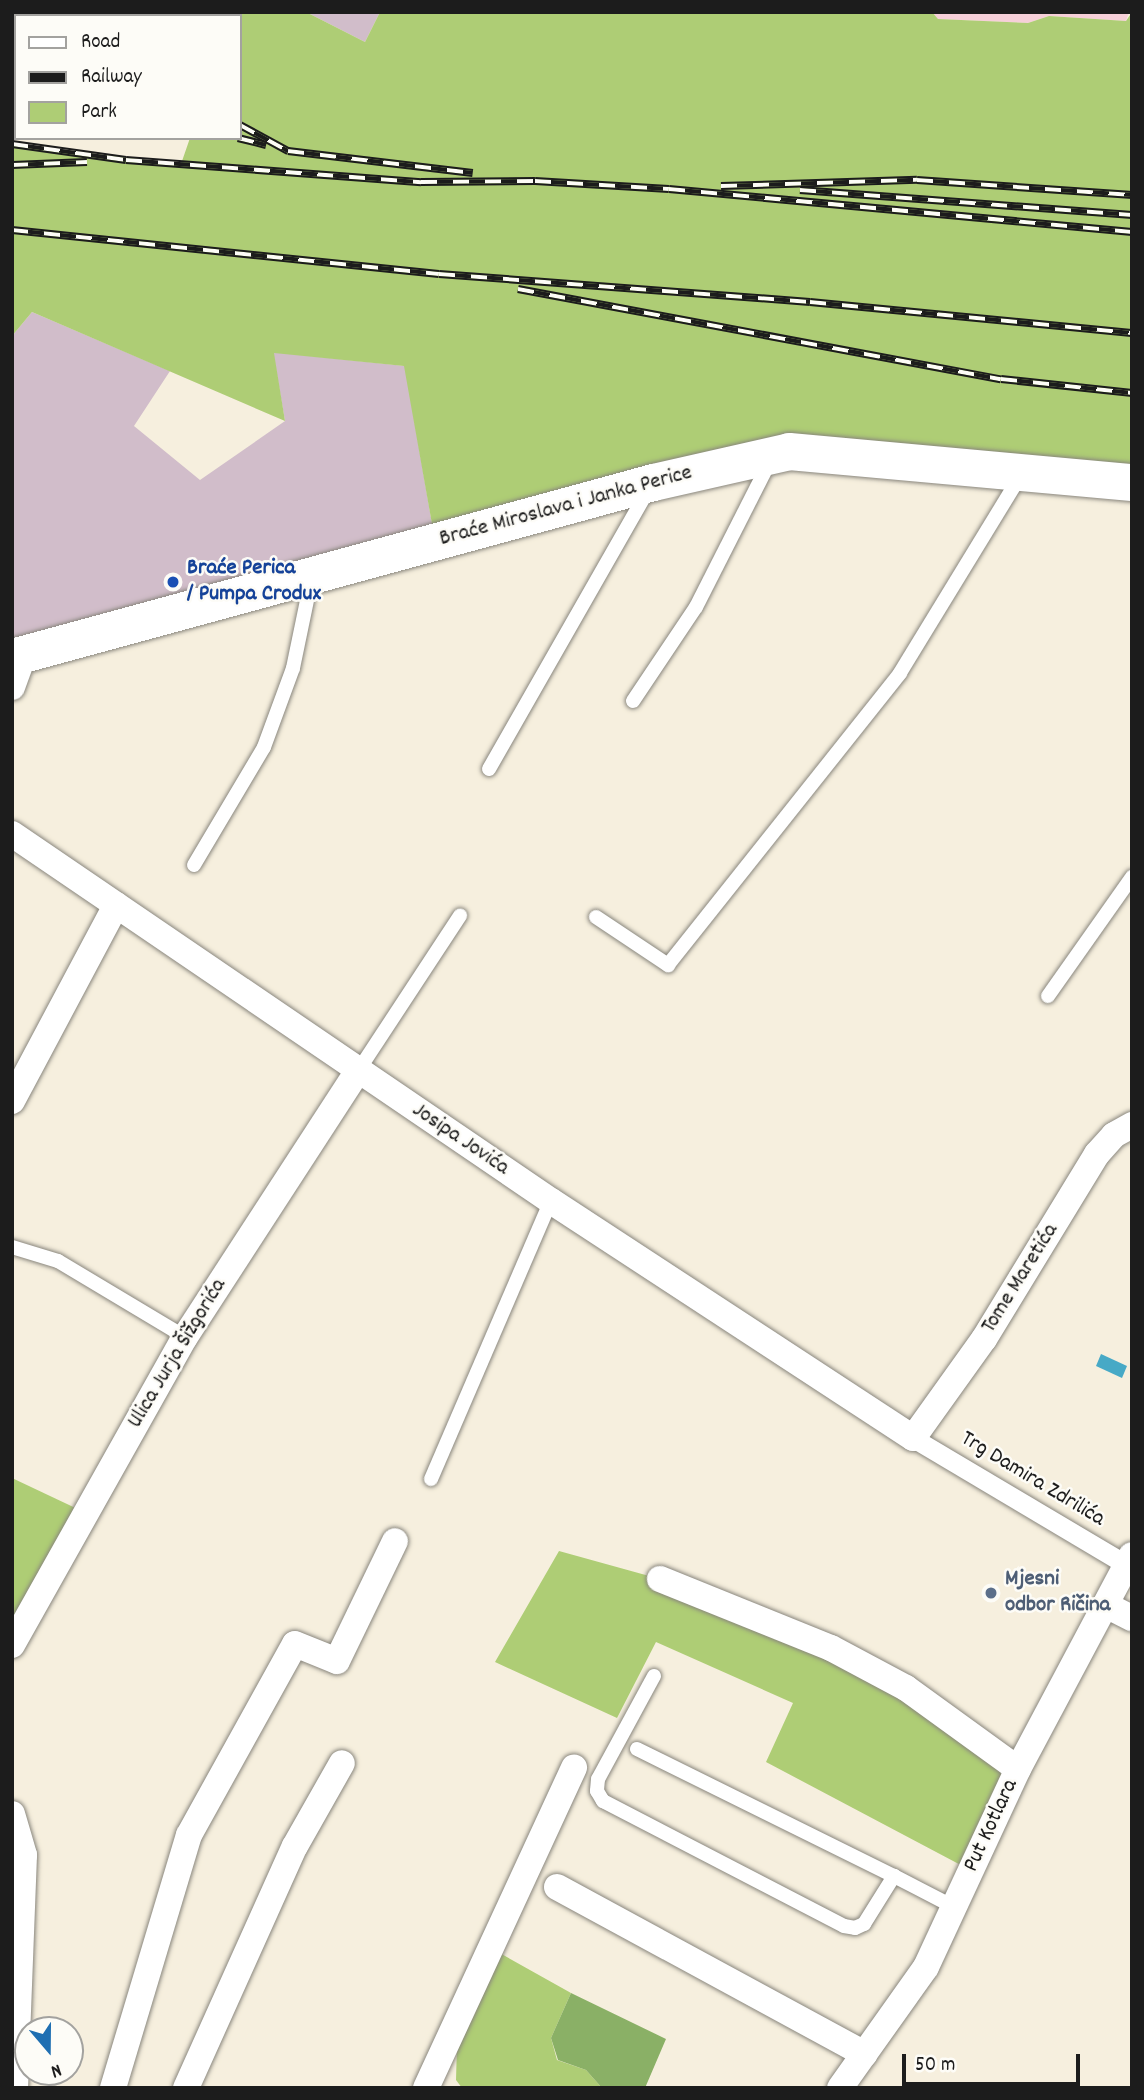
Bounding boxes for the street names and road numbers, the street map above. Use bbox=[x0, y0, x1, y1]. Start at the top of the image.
street label: Braće Miroslava i Janka Perice bbox=[437, 460, 695, 554]
street label: Josipa Jovića bbox=[406, 1097, 514, 1183]
street label: Tome Maretića bbox=[976, 1219, 1066, 1339]
street label: Ulica Jurja Šižgorića bbox=[122, 1274, 234, 1434]
street label: Trg Damira Zdrilića bbox=[955, 1426, 1109, 1534]
street label: Put Kotlara bbox=[959, 1775, 1025, 1877]

